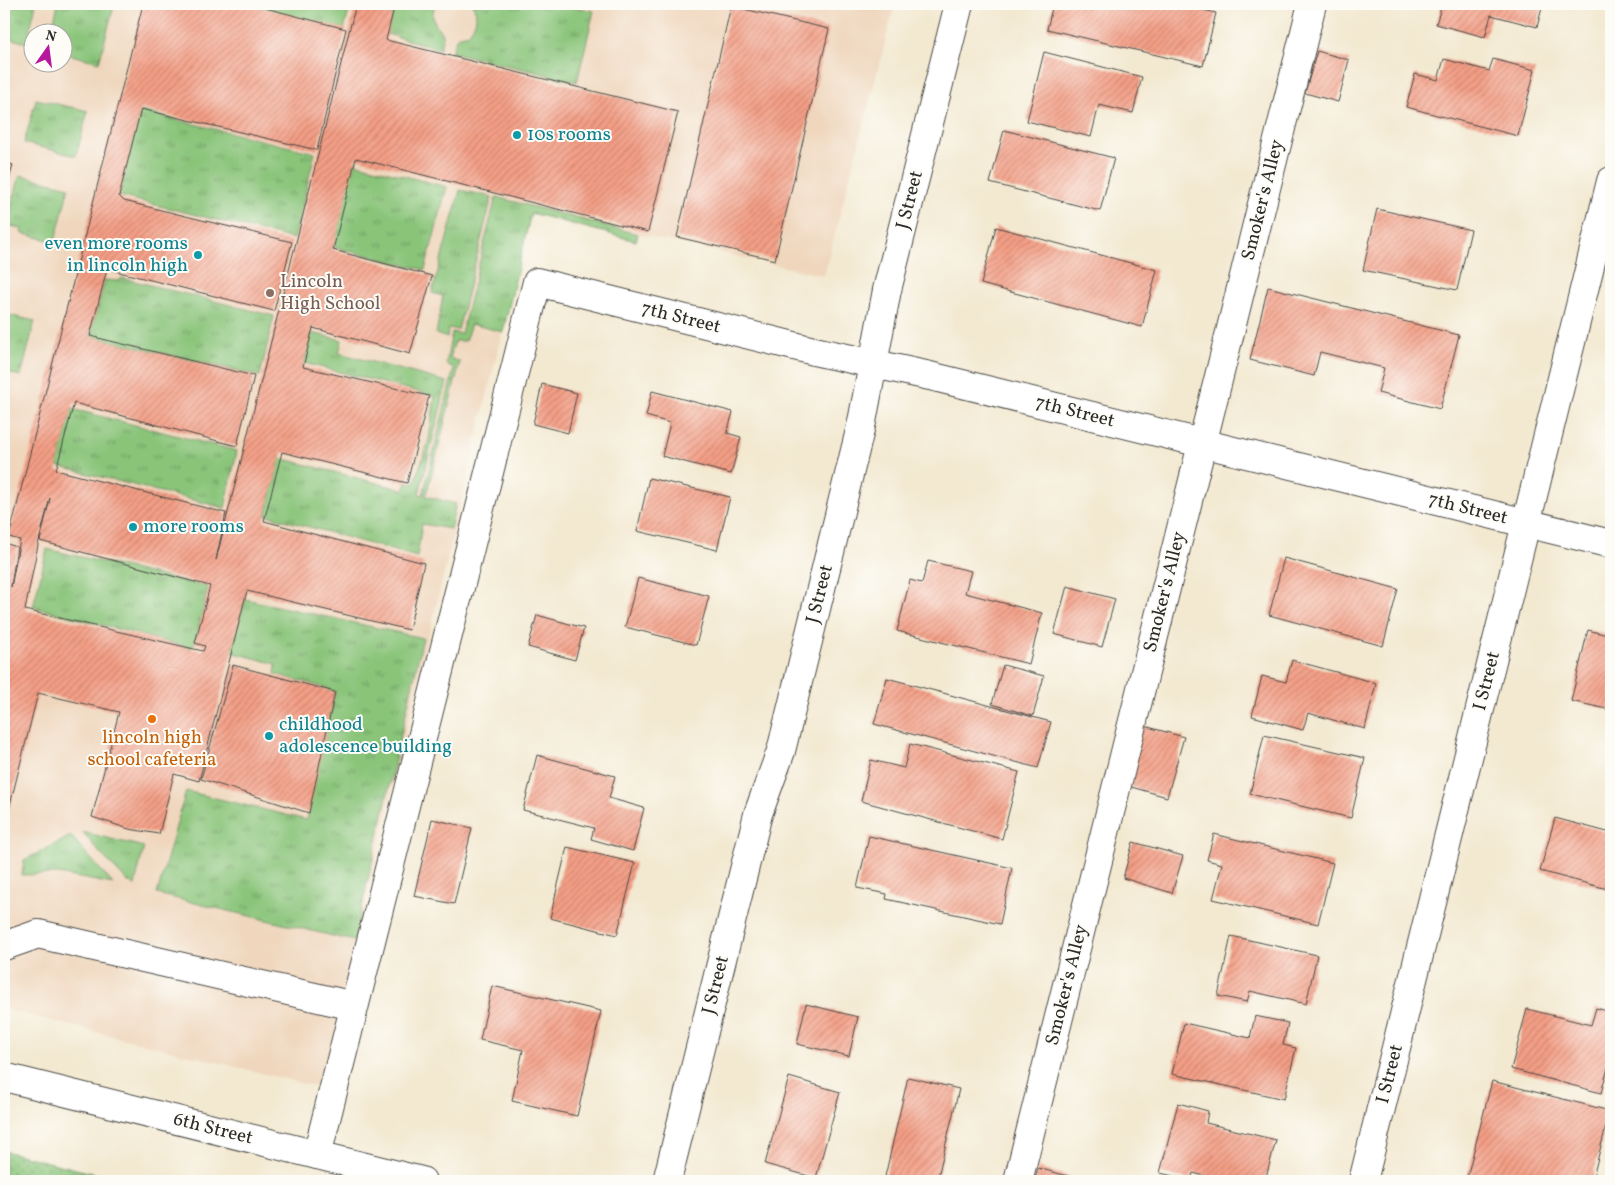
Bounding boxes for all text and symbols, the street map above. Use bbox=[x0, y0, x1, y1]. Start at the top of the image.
north arrow bbox=[22, 22, 72, 72]
text: N bbox=[44, 26, 58, 47]
place label: 10s rooms bbox=[527, 122, 611, 148]
marker: 10s rooms bbox=[511, 129, 523, 141]
street label: Smoker's Alley bbox=[1235, 137, 1291, 263]
street label: J Street bbox=[890, 168, 930, 232]
place label: even more rooms in lincoln high bbox=[44, 231, 188, 279]
marker: even more rooms in lincoln high bbox=[192, 249, 204, 261]
place label: Lincoln High School bbox=[280, 269, 381, 317]
marker: Lincoln High School bbox=[264, 287, 276, 299]
street label: 7th Street bbox=[639, 296, 724, 340]
street label: 7th Street bbox=[1033, 390, 1118, 434]
street label: 7th Street bbox=[1426, 487, 1511, 531]
place label: more rooms bbox=[143, 514, 244, 540]
marker: more rooms bbox=[127, 521, 139, 533]
street label: Smoker's Alley bbox=[1137, 529, 1193, 655]
street label: J Street bbox=[800, 562, 840, 626]
street label: I Street bbox=[1467, 648, 1507, 713]
place label: childhood adolescence building bbox=[279, 712, 452, 760]
marker: lincoln high school cafeteria bbox=[146, 713, 158, 725]
place label: lincoln high school cafeteria bbox=[87, 725, 217, 773]
marker: childhood adolescence building bbox=[263, 730, 275, 742]
street label: Smoker's Alley bbox=[1039, 922, 1095, 1048]
street label: J Street bbox=[696, 953, 736, 1017]
street label: I Street bbox=[1370, 1041, 1410, 1106]
street label: 6th Street bbox=[170, 1107, 256, 1152]

